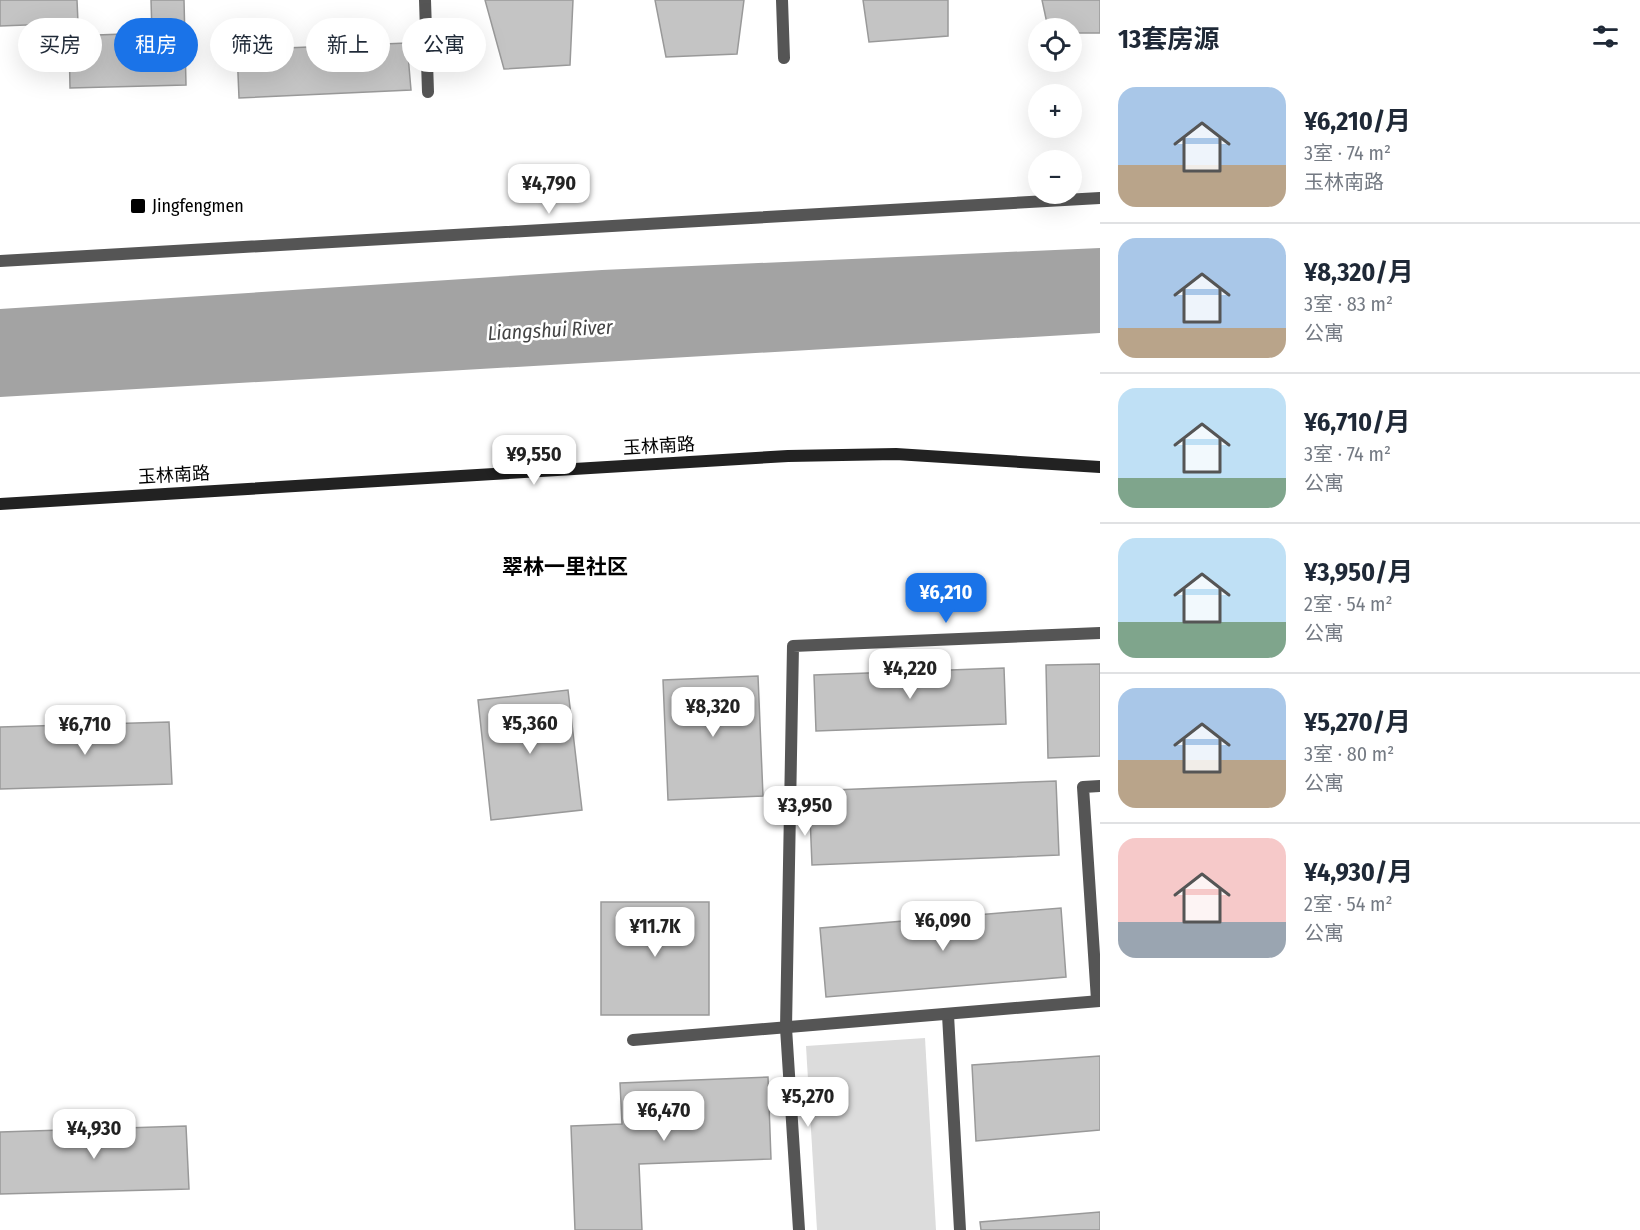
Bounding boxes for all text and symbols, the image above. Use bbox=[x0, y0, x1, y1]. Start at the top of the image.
chip: 买房 bbox=[18, 18, 102, 72]
chip: 租房 bbox=[114, 18, 198, 72]
chip: 筛选 bbox=[210, 18, 294, 72]
chip: 新上 bbox=[306, 18, 390, 72]
chip: 公寓 bbox=[402, 18, 486, 72]
map controls bbox=[1028, 18, 1082, 204]
button: locate bbox=[1028, 18, 1082, 72]
icon: filters bbox=[1589, 20, 1622, 53]
text: 13套房源 bbox=[1118, 24, 1219, 55]
button: + bbox=[1028, 84, 1082, 138]
text: ¥6,210/月 bbox=[1304, 106, 1411, 137]
icon: home bbox=[1166, 111, 1238, 183]
text: 3室 · 74 m² bbox=[1304, 141, 1391, 165]
button: − bbox=[1028, 150, 1082, 204]
pin: ¥4,790 bbox=[500, 164, 598, 215]
text: 玉林南路 bbox=[1304, 170, 1384, 194]
text: ¥4,790 bbox=[522, 171, 576, 195]
place label: Jingfengmen bbox=[152, 195, 244, 217]
marker: Jingfengmen bbox=[129, 197, 147, 215]
text: ¥8,320/月 bbox=[1304, 257, 1414, 288]
icon: home bbox=[1166, 262, 1238, 334]
text: 3室 · 83 m² bbox=[1304, 292, 1393, 316]
water label: Liangshui River bbox=[487, 315, 614, 345]
text: 公寓 bbox=[1304, 321, 1344, 345]
text: ¥6,710/月 bbox=[1304, 407, 1410, 438]
icon: home bbox=[1166, 412, 1238, 484]
street label: 玉林南路 bbox=[622, 433, 696, 459]
pin: ¥9,550 bbox=[485, 435, 583, 486]
text: ¥9,550 bbox=[506, 442, 562, 466]
text: 3室 · 74 m² bbox=[1304, 442, 1391, 466]
street label: 玉林南路 bbox=[137, 462, 211, 488]
text: 公寓 bbox=[1304, 471, 1344, 495]
district label: 翠林一里社区 bbox=[502, 554, 628, 580]
text: ¥3,950/月 bbox=[1304, 557, 1413, 588]
icon: home bbox=[1166, 562, 1238, 634]
pin: ¥6,210 bbox=[897, 573, 995, 624]
text: ¥6,210 bbox=[919, 580, 973, 604]
text: 2室 · 54 m² bbox=[1304, 592, 1393, 616]
text: 公寓 bbox=[1304, 621, 1344, 645]
pin: ¥4,220 bbox=[861, 649, 959, 700]
text: ¥4,220 bbox=[883, 656, 937, 680]
pin: ¥8,320 bbox=[664, 687, 762, 738]
text: ¥8,320 bbox=[685, 694, 741, 718]
pin: ¥5,360 bbox=[481, 704, 579, 755]
pin: ¥6,710 bbox=[36, 705, 134, 756]
text: ¥5,270/月 bbox=[1304, 707, 1411, 738]
text: ¥5,360 bbox=[502, 711, 558, 735]
text: ¥6,710 bbox=[59, 712, 111, 736]
icon: home bbox=[1166, 712, 1238, 784]
text: 3室 · 80 m² bbox=[1304, 742, 1394, 766]
text: 公寓 bbox=[1304, 771, 1344, 795]
pin: ¥3,950 bbox=[756, 786, 854, 837]
text: ¥3,950 bbox=[778, 793, 832, 817]
text: ¥4,930/月 bbox=[1304, 857, 1413, 888]
icon: home bbox=[1166, 862, 1238, 934]
text: 2室 · 54 m² bbox=[1304, 892, 1393, 916]
pin: ¥6,090 bbox=[894, 901, 992, 952]
pin: ¥11.7K bbox=[606, 907, 704, 958]
text: ¥6,090 bbox=[915, 908, 971, 932]
text: ¥11.7K bbox=[629, 914, 681, 938]
text: 公寓 bbox=[1304, 921, 1344, 945]
pin: ¥5,270 bbox=[759, 1077, 857, 1128]
text: ¥5,270 bbox=[782, 1084, 834, 1108]
pin: ¥6,470 bbox=[615, 1091, 713, 1142]
text: ¥6,470 bbox=[637, 1098, 691, 1122]
pin: ¥4,930 bbox=[45, 1109, 143, 1160]
text: ¥4,930 bbox=[67, 1116, 121, 1140]

